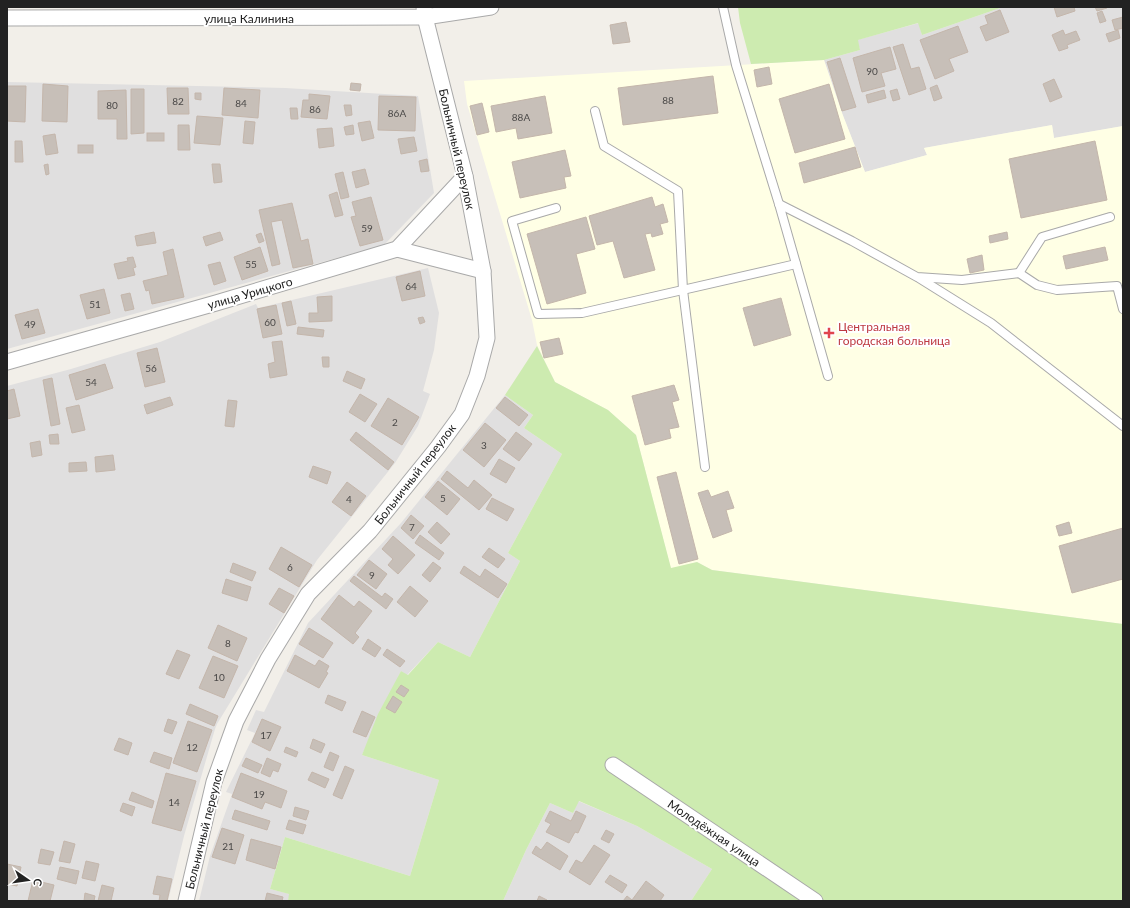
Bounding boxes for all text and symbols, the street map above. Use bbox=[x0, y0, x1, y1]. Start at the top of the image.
street label: улица Калинина bbox=[204, 11, 294, 26]
house number: 90 bbox=[866, 65, 878, 77]
street label: Больничный переулок bbox=[436, 87, 478, 212]
house number: 88 bbox=[662, 94, 674, 106]
house number: 82 bbox=[172, 95, 184, 107]
house number: 84 bbox=[235, 97, 247, 109]
house number: 80 bbox=[106, 99, 118, 111]
house number: 86 bbox=[309, 103, 321, 115]
house number: 86А bbox=[388, 107, 406, 119]
house number: 88А bbox=[512, 111, 530, 123]
house number: 59 bbox=[361, 222, 373, 234]
house number: 55 bbox=[245, 258, 257, 270]
street label: улица Урицкого bbox=[206, 274, 294, 312]
house number: 64 bbox=[405, 280, 417, 292]
house number: 51 bbox=[89, 298, 101, 310]
house number: 60 bbox=[264, 316, 276, 328]
house number: 49 bbox=[24, 318, 36, 330]
place label: Центральная городская больница bbox=[838, 319, 950, 348]
marker: Центральная городская больница bbox=[823, 327, 835, 339]
house number: 56 bbox=[145, 362, 157, 374]
house number: 54 bbox=[85, 376, 97, 388]
house number: 2 bbox=[392, 416, 398, 428]
street label: Больничный переулок bbox=[371, 420, 459, 527]
house number: 3 bbox=[481, 439, 487, 451]
house number: 5 bbox=[440, 492, 446, 504]
house number: 4 bbox=[346, 493, 352, 505]
house number: 7 bbox=[409, 521, 415, 533]
house number: 6 bbox=[287, 561, 293, 573]
house number: 9 bbox=[369, 569, 375, 581]
house number: 8 bbox=[225, 637, 231, 649]
house number: 10 bbox=[213, 671, 225, 683]
house number: 17 bbox=[260, 729, 272, 741]
house number: 12 bbox=[186, 741, 198, 753]
street label: Больничный переулок bbox=[182, 766, 226, 891]
house number: 19 bbox=[253, 788, 265, 800]
house number: 14 bbox=[168, 796, 180, 808]
street label: Молодёжная улица bbox=[665, 796, 763, 870]
house number: 21 bbox=[222, 840, 234, 852]
north arrow bbox=[8, 860, 48, 900]
text: С bbox=[31, 877, 45, 888]

